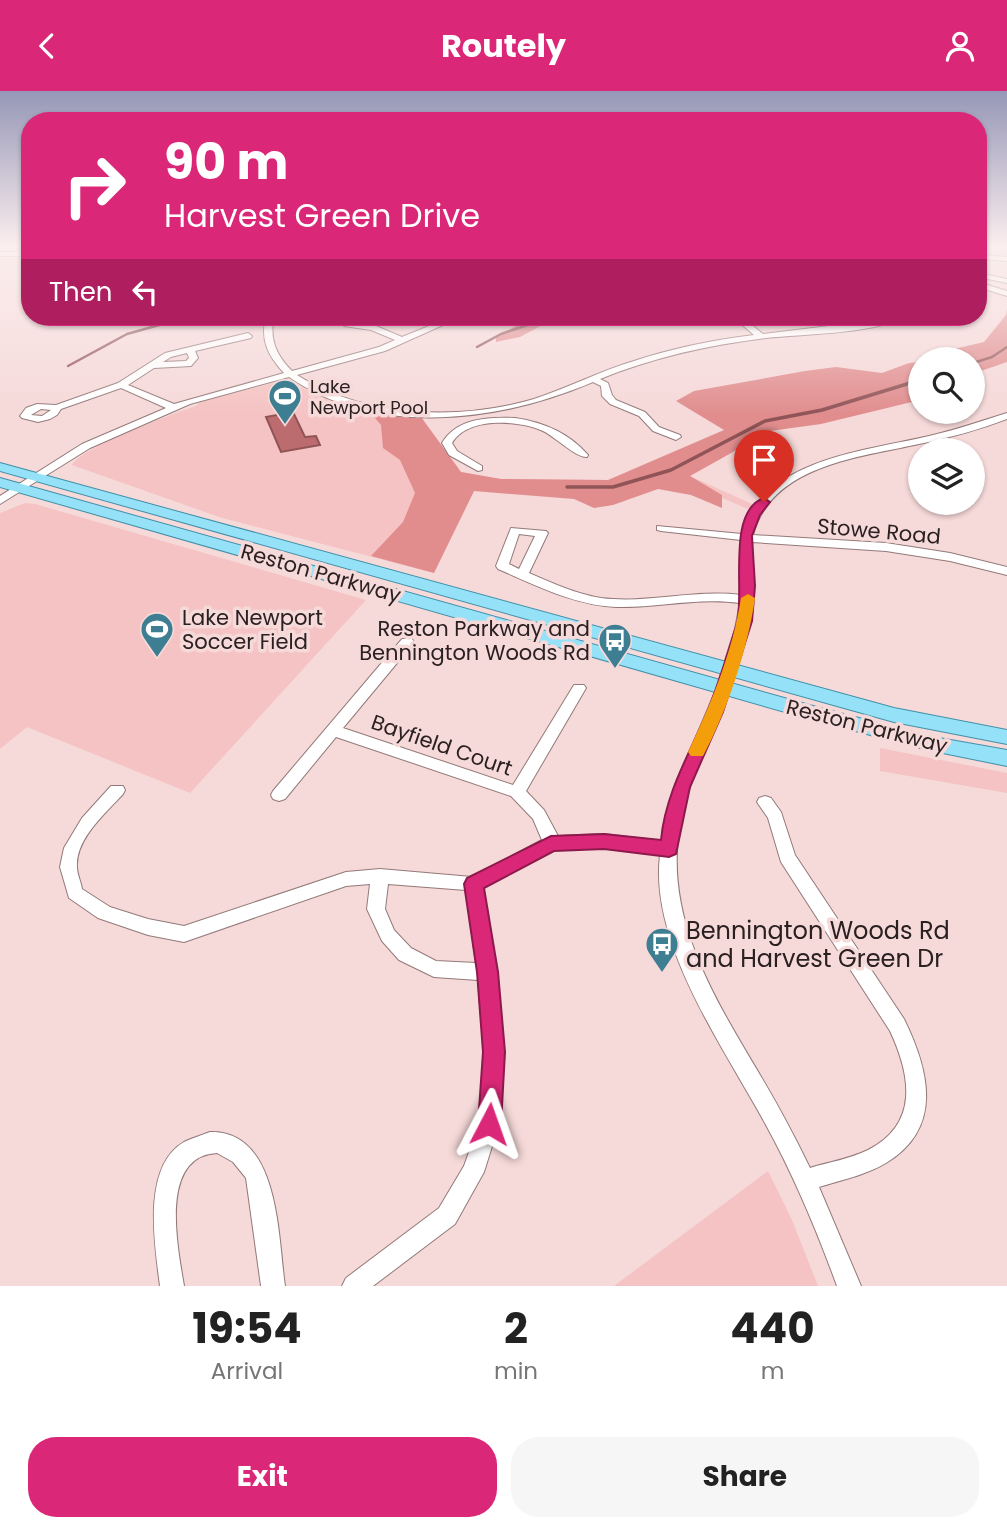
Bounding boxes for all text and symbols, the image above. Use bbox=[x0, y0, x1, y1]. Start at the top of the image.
text: Routely bbox=[441, 23, 566, 68]
icon: back bbox=[28, 27, 66, 65]
icon: person bbox=[941, 27, 979, 65]
text: 90 m bbox=[164, 128, 288, 196]
icon: right bbox=[49, 140, 140, 231]
text: Harvest Green Drive bbox=[164, 193, 480, 238]
icon: left bbox=[126, 273, 164, 311]
text: Then bbox=[49, 274, 112, 310]
map controls bbox=[908, 347, 985, 515]
button: search bbox=[908, 347, 985, 424]
place label: Lake Newport Pool bbox=[310, 374, 428, 420]
sports icon: Lake Newport Pool bbox=[266, 377, 304, 426]
pin bbox=[734, 430, 794, 502]
button: layers bbox=[908, 438, 985, 515]
icon: arrive bbox=[745, 441, 783, 479]
street label: Stowe Road bbox=[816, 511, 942, 551]
street label: Reston Parkway bbox=[238, 536, 405, 610]
place label: Lake Newport Soccer Field bbox=[182, 603, 323, 656]
sports icon: Lake Newport Soccer Field bbox=[138, 610, 176, 659]
place label: Reston Parkway and Bennington Woods Rd bbox=[359, 614, 590, 667]
bus stop icon: Reston Parkway and Bennington Woods Rd bbox=[596, 621, 634, 670]
street label: Reston Parkway bbox=[783, 692, 951, 760]
street label: Bayfield Court bbox=[368, 707, 516, 783]
place label: Bennington Woods Rd and Harvest Green Dr bbox=[686, 914, 950, 975]
bus stop icon: Bennington Woods Rd and Harvest Green Dr bbox=[643, 925, 681, 974]
position arrow bbox=[452, 1087, 526, 1161]
text: 19:54 bbox=[192, 1299, 302, 1358]
text: 2 bbox=[504, 1299, 528, 1358]
text: 440 bbox=[730, 1299, 815, 1358]
text: Arrival bbox=[211, 1355, 283, 1387]
text: min bbox=[494, 1355, 538, 1387]
text: m bbox=[761, 1355, 784, 1387]
button: Exit bbox=[28, 1437, 497, 1517]
button: Share bbox=[511, 1437, 979, 1517]

